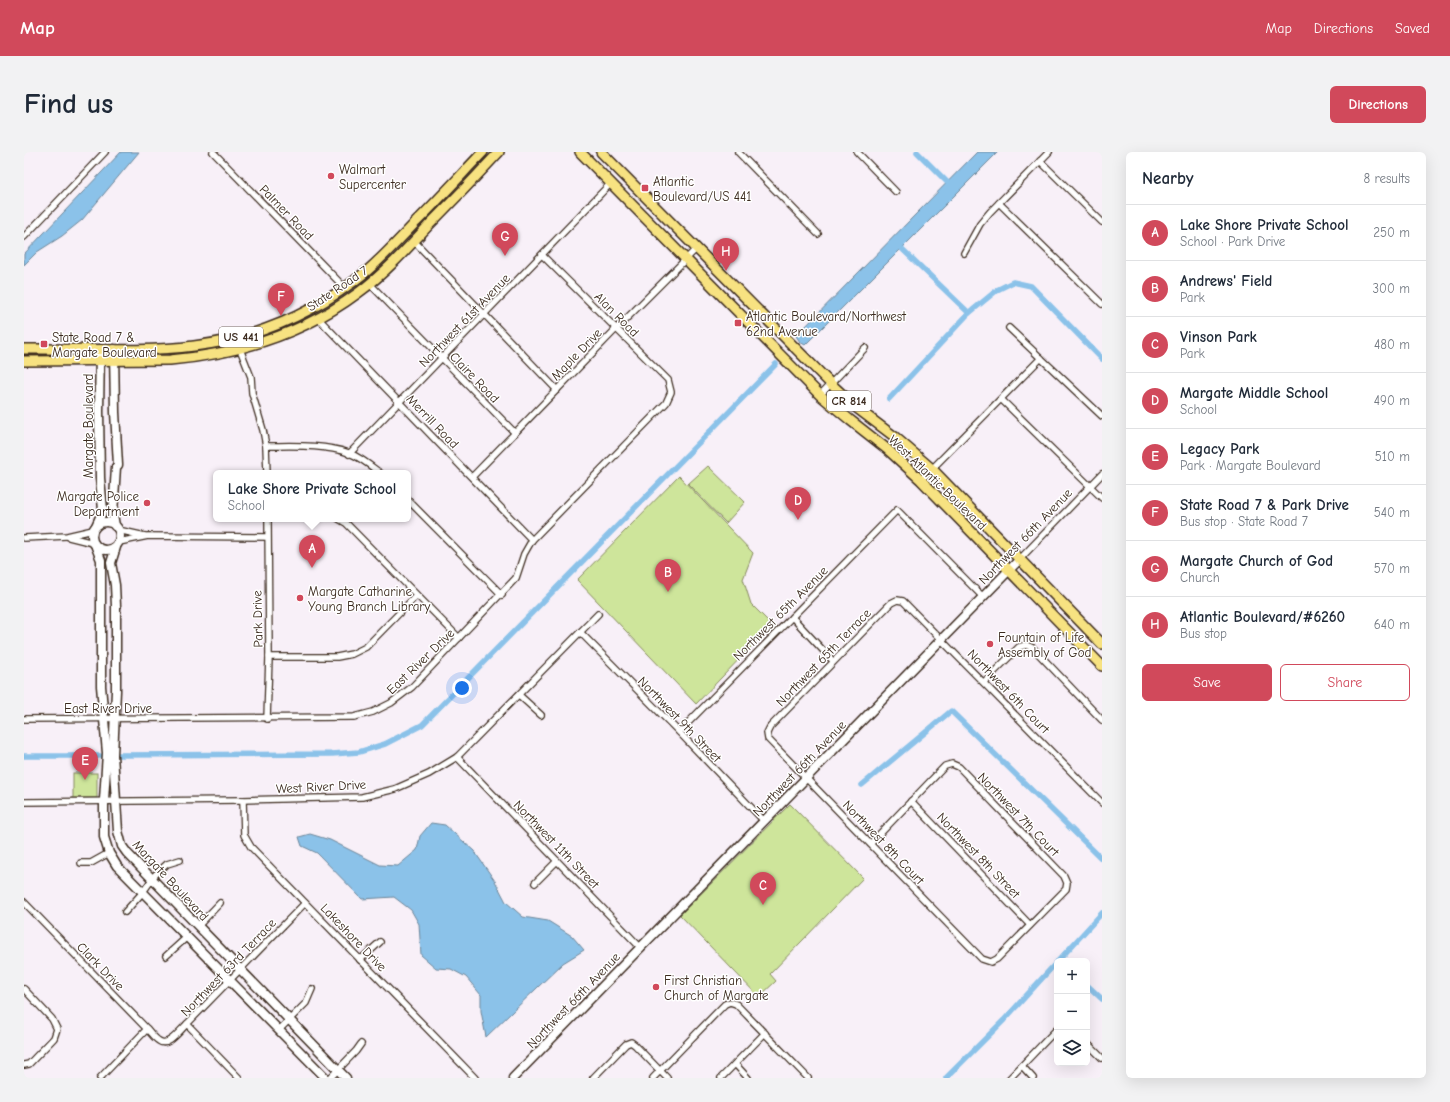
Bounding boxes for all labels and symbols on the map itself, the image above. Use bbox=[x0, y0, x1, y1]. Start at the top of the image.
place label: Walmart Supercenter bbox=[339, 162, 407, 192]
marker: Walmart Supercenter bbox=[326, 171, 336, 181]
place label: Atlantic Boulevard/US 441 bbox=[653, 174, 751, 204]
street label: Palmer Road bbox=[257, 182, 317, 243]
marker: Atlantic Boulevard/US 441 bbox=[640, 183, 650, 193]
pin: G bbox=[492, 223, 518, 256]
pin: H bbox=[713, 238, 739, 271]
street label: State Road 7 bbox=[304, 263, 370, 314]
street label: Northwest 61st Avenue bbox=[416, 270, 513, 370]
pin: F bbox=[268, 283, 294, 316]
street label: Alan Road bbox=[591, 289, 642, 340]
place label: Atlantic Boulevard/Northwest 62nd Avenue bbox=[746, 309, 907, 339]
marker: Atlantic Boulevard/Northwest 62nd Avenue bbox=[733, 318, 743, 328]
street label: Maple Drive bbox=[548, 325, 605, 383]
road number: US 441 bbox=[219, 327, 263, 347]
place label: State Road 7 & Margate Boulevard bbox=[52, 330, 157, 360]
marker: State Road 7 & Margate Boulevard bbox=[39, 339, 49, 349]
street label: Claire Road bbox=[447, 349, 502, 406]
street label: Margate Boulevard bbox=[81, 374, 96, 478]
street label: Merrill Road bbox=[403, 391, 462, 451]
road number: CR 814 bbox=[827, 391, 871, 411]
street label: West Atlantic Boulevard bbox=[886, 432, 990, 533]
street label: Northwest 66th Avenue bbox=[976, 485, 1075, 587]
pin: D bbox=[785, 487, 811, 520]
place label: Margate Police Department bbox=[57, 489, 140, 519]
marker: Margate Police Department bbox=[142, 498, 152, 508]
pin: A bbox=[299, 535, 325, 568]
pin: B bbox=[655, 559, 681, 592]
street label: Northwest 65th Avenue bbox=[730, 563, 831, 664]
place label: Margate Catharine Young Branch Library bbox=[308, 584, 431, 614]
street label: Park Drive bbox=[249, 590, 265, 648]
marker: Margate Catharine Young Branch Library bbox=[295, 593, 305, 603]
street label: Northwest 65th Terrace bbox=[773, 605, 874, 709]
street label: East River Drive bbox=[384, 625, 458, 697]
place label: Fountain of Life Assembly of God bbox=[998, 630, 1091, 660]
marker: Fountain of Life Assembly of God bbox=[985, 639, 995, 649]
street label: Northwest 6th Court bbox=[965, 646, 1054, 737]
street label: Northwest 9th Street bbox=[635, 673, 725, 766]
your location bbox=[452, 678, 472, 698]
street label: East River Drive bbox=[64, 701, 152, 716]
street label: Northwest 66th Avenue bbox=[750, 717, 849, 819]
pin: E bbox=[72, 747, 98, 780]
street label: Northwest 7th Court bbox=[975, 769, 1063, 860]
street label: West River Drive bbox=[276, 777, 367, 796]
street label: Northwest 11th Street bbox=[511, 797, 603, 892]
street label: Northwest 8th Court bbox=[840, 797, 928, 888]
street label: Northwest 8th Street bbox=[934, 809, 1024, 902]
street label: Margate Boulevard bbox=[129, 837, 212, 924]
pin: C bbox=[750, 872, 776, 905]
street label: Lakeshore Drive bbox=[317, 900, 390, 975]
street label: Northwest 63rd Terrace bbox=[178, 915, 279, 1019]
street label: Clark Drive bbox=[74, 939, 128, 994]
street label: Northwest 66th Avenue bbox=[524, 949, 623, 1051]
place label: First Christian Church of Margate bbox=[664, 973, 769, 1003]
marker: First Christian Church of Margate bbox=[651, 982, 661, 992]

